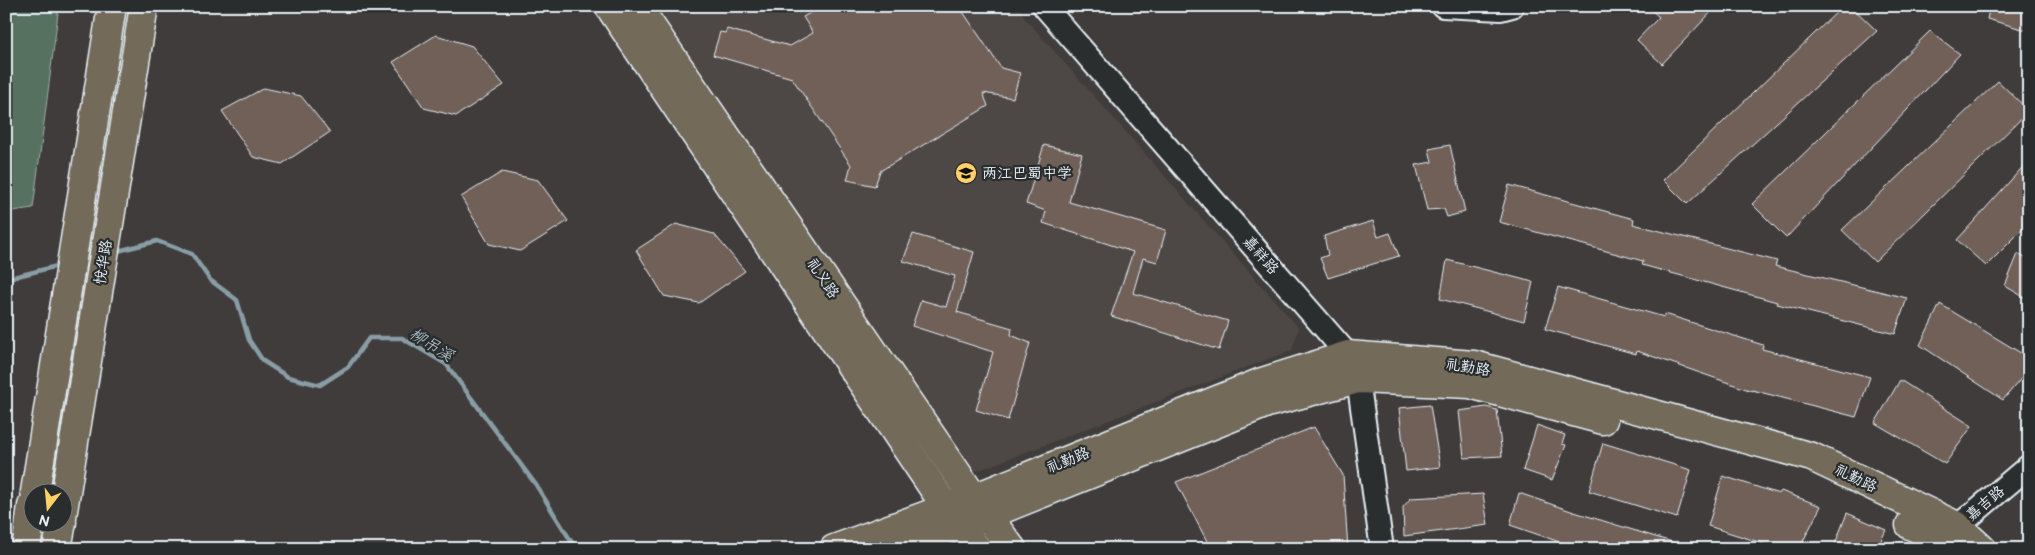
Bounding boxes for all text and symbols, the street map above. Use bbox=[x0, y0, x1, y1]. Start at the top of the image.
school or university icon: 两江巴蜀中学 bbox=[954, 161, 978, 185]
place label: 两江巴蜀中学 bbox=[982, 164, 1072, 183]
street label: 嘉祥路 bbox=[1239, 232, 1283, 279]
street label: 悦华路 bbox=[91, 238, 116, 286]
street label: 礼义路 bbox=[802, 254, 843, 302]
water label: 柳吊溪 bbox=[406, 324, 457, 367]
street label: 礼勤路 bbox=[1444, 355, 1492, 380]
street label: 礼勤路 bbox=[1044, 443, 1093, 478]
street label: 礼勤路 bbox=[1831, 460, 1880, 497]
north arrow bbox=[22, 482, 72, 532]
street label: 嘉吉路 bbox=[1962, 482, 2009, 525]
text: N bbox=[37, 510, 52, 530]

